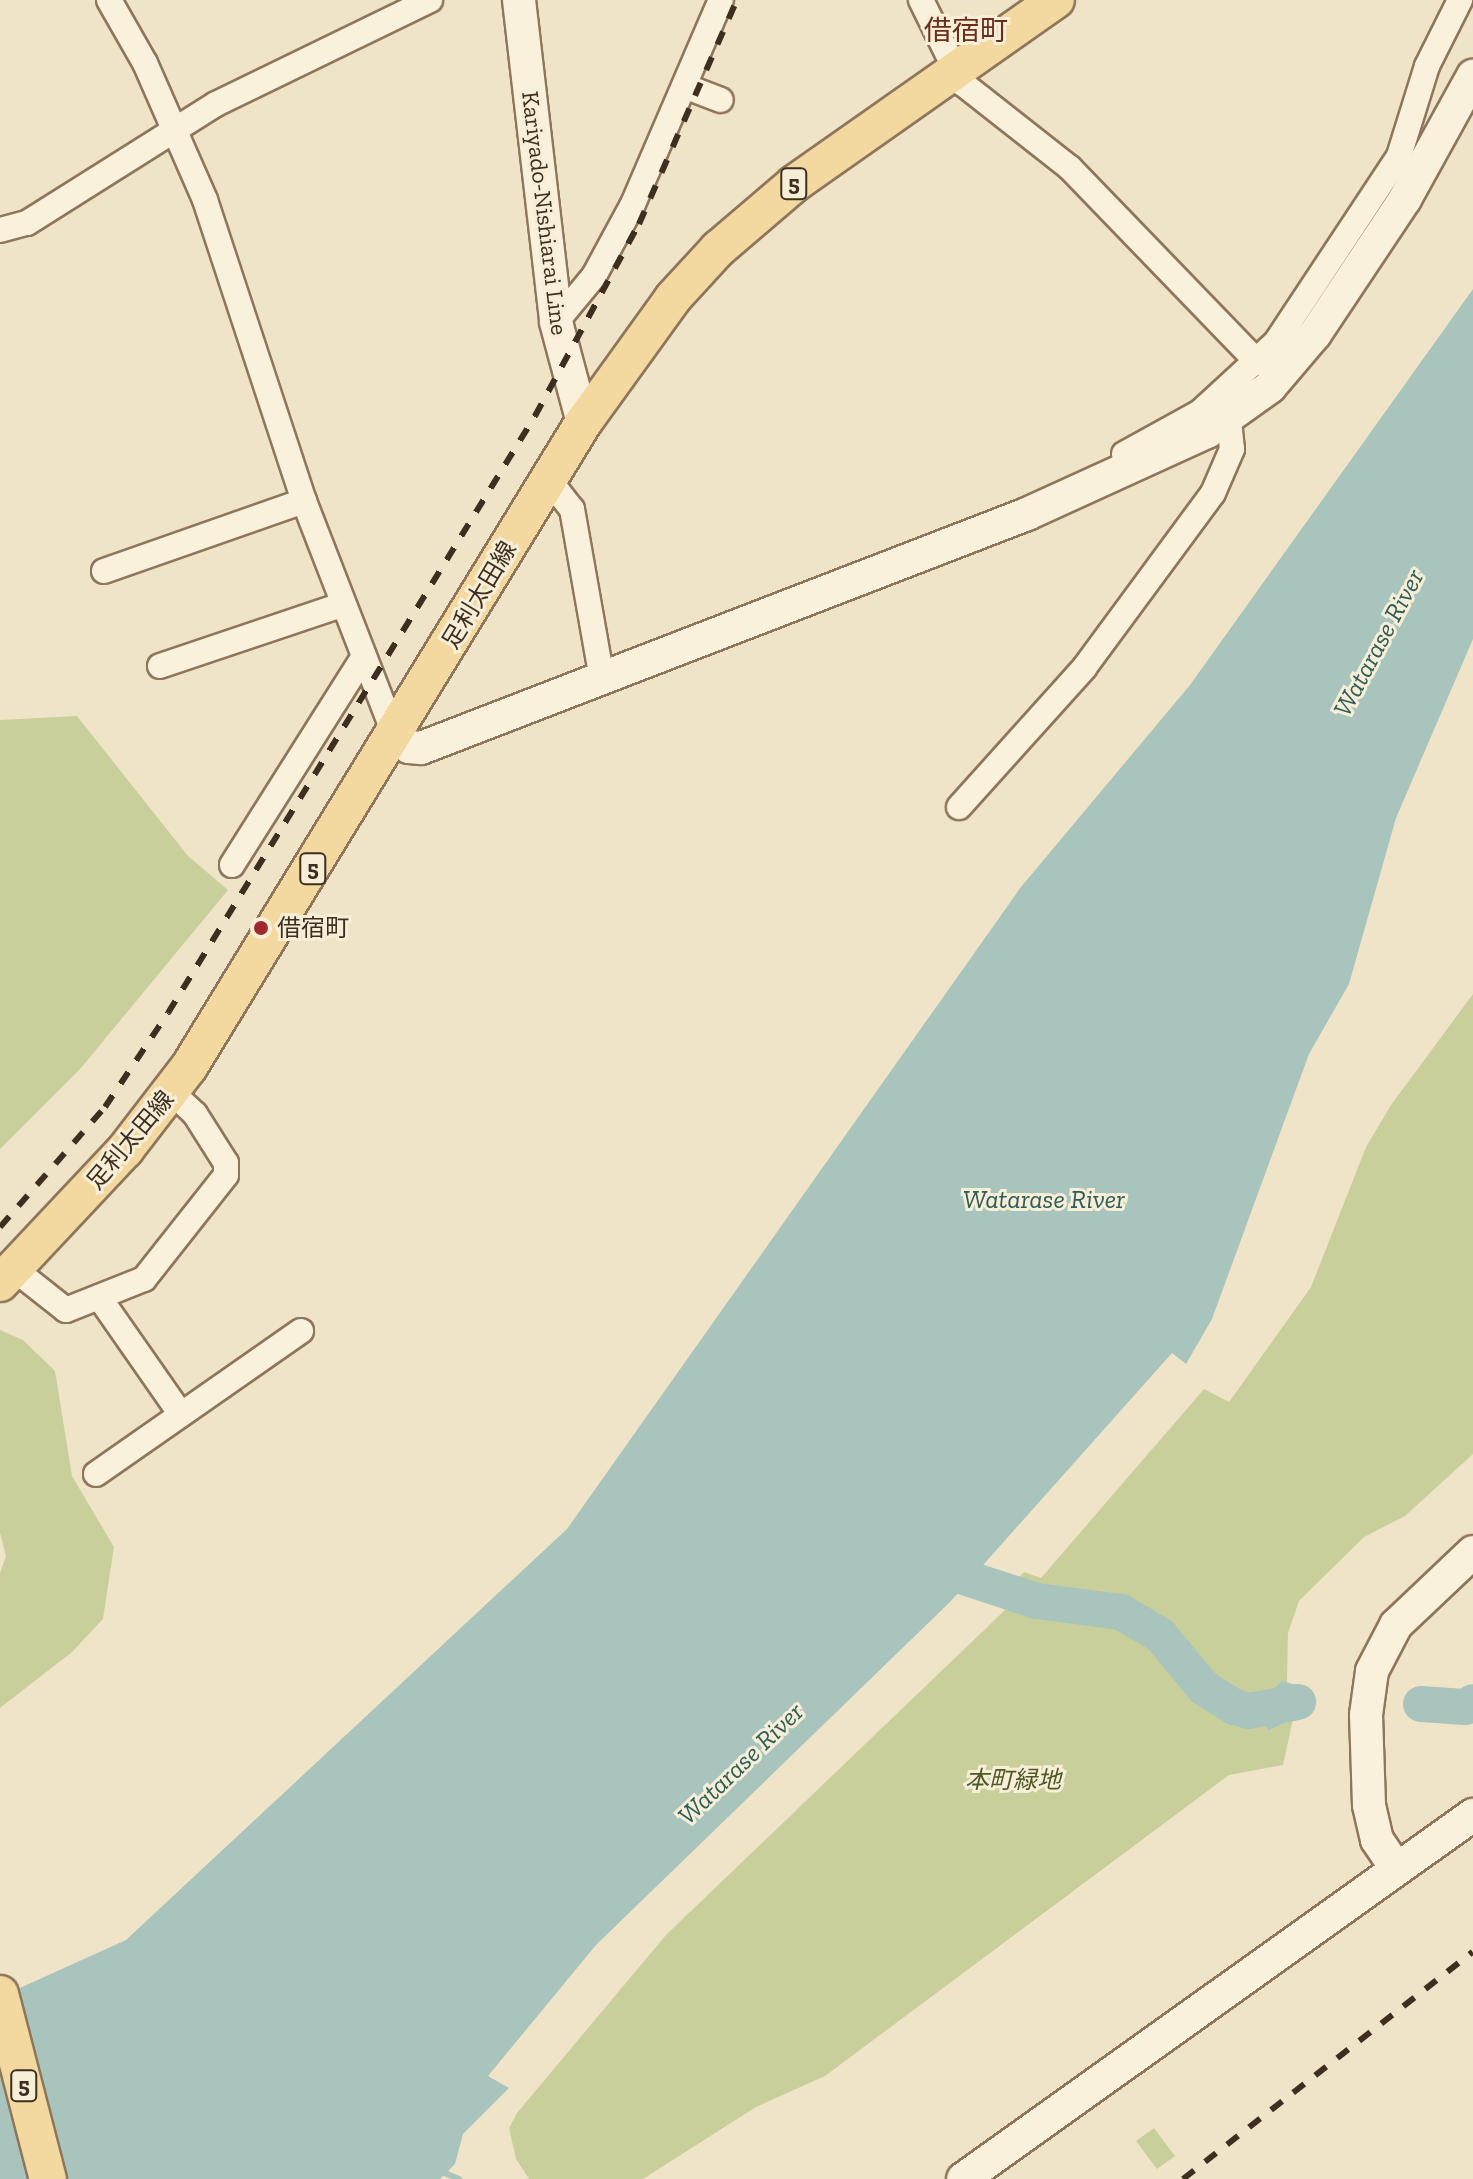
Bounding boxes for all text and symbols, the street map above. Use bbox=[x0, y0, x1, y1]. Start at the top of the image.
district label: 借宿町 bbox=[924, 14, 1008, 48]
street label: Kariyado-Nishiarai Line bbox=[516, 89, 574, 337]
road number: 5 bbox=[780, 166, 808, 202]
street label: 足利太田線 bbox=[436, 536, 522, 654]
water label: Watarase River bbox=[1327, 564, 1431, 722]
road number: 5 bbox=[299, 851, 327, 887]
place label: 借宿町 bbox=[277, 914, 349, 942]
marker: 借宿町 bbox=[252, 919, 270, 937]
street label: 足利太田線 bbox=[80, 1085, 180, 1195]
water label: Watarase River bbox=[963, 1184, 1125, 1216]
water label: Watarase River bbox=[672, 1696, 810, 1832]
park label: 本町緑地 bbox=[965, 1766, 1061, 1794]
road number: 5 bbox=[10, 2068, 38, 2104]

